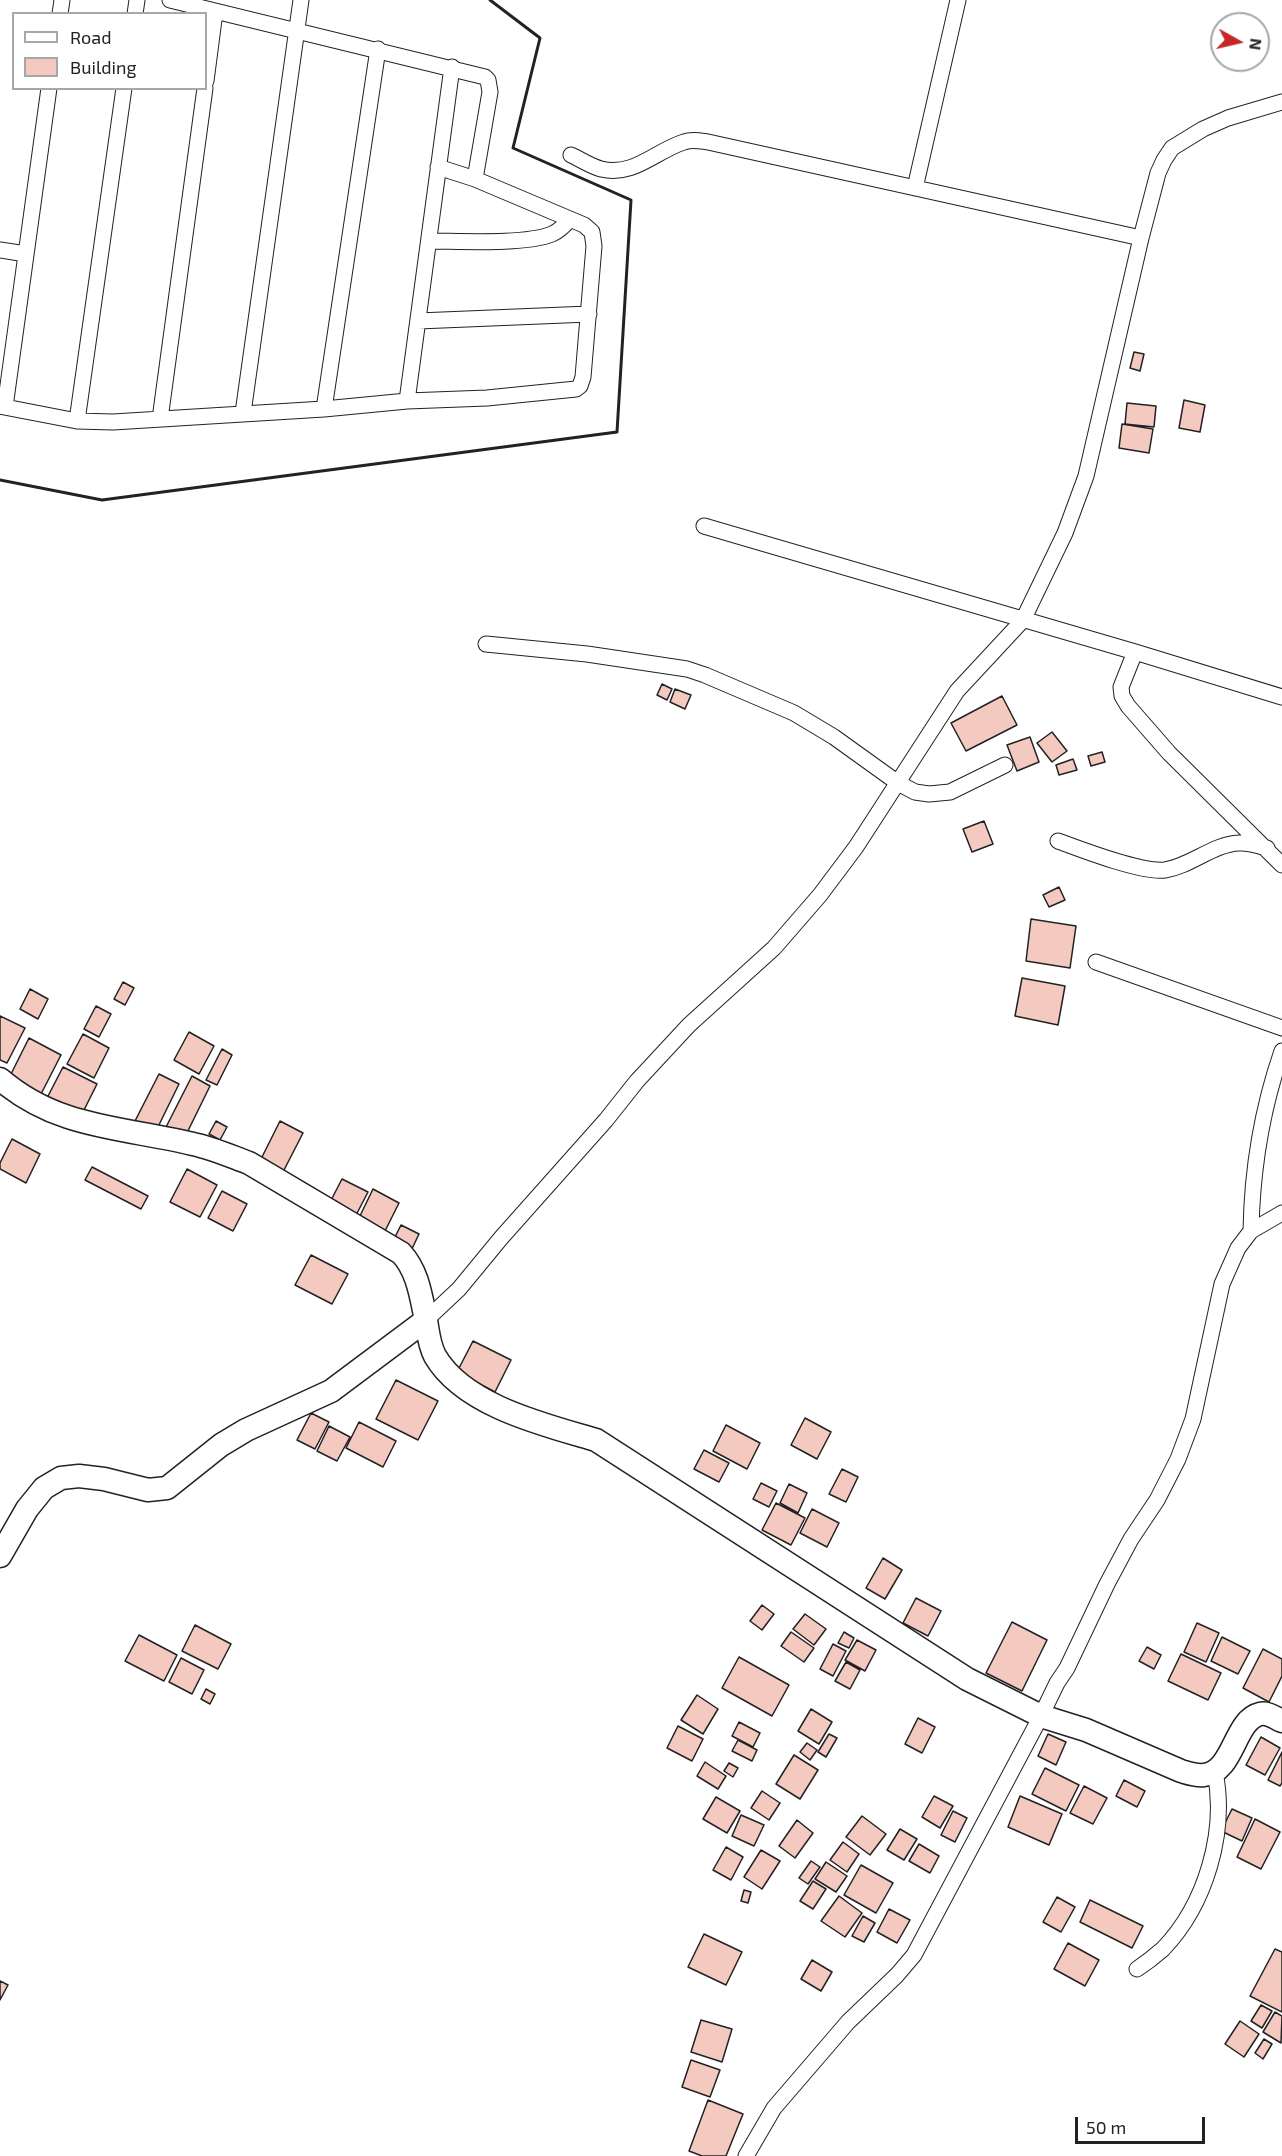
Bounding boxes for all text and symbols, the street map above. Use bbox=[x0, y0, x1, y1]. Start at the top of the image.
legend bbox=[12, 12, 207, 90]
north arrow bbox=[1210, 12, 1270, 72]
text: Road bbox=[70, 26, 111, 48]
text: N bbox=[1246, 37, 1267, 51]
text: Building bbox=[70, 56, 137, 78]
scale bar bbox=[1078, 2105, 1208, 2143]
text: 50 m bbox=[1086, 2116, 1126, 2138]

